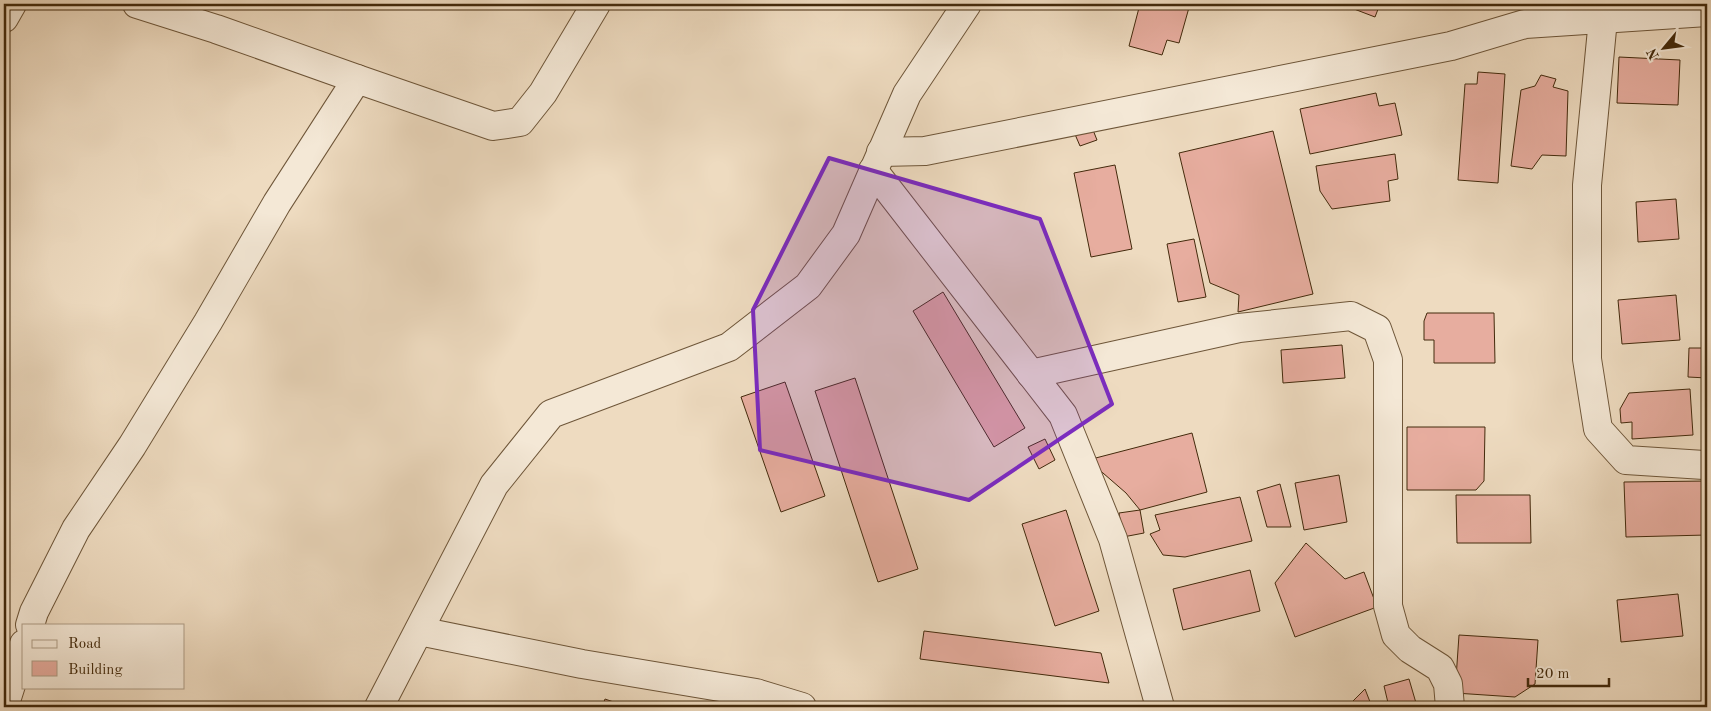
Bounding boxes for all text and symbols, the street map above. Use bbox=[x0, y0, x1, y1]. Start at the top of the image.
north arrow bbox=[1638, 22, 1688, 72]
text: N bbox=[1645, 45, 1662, 62]
legend bbox=[22, 624, 185, 688]
text: Road bbox=[68, 637, 102, 652]
scale bar bbox=[1528, 656, 1610, 688]
text: Building bbox=[68, 663, 123, 678]
text: 20 m bbox=[1536, 667, 1570, 682]

